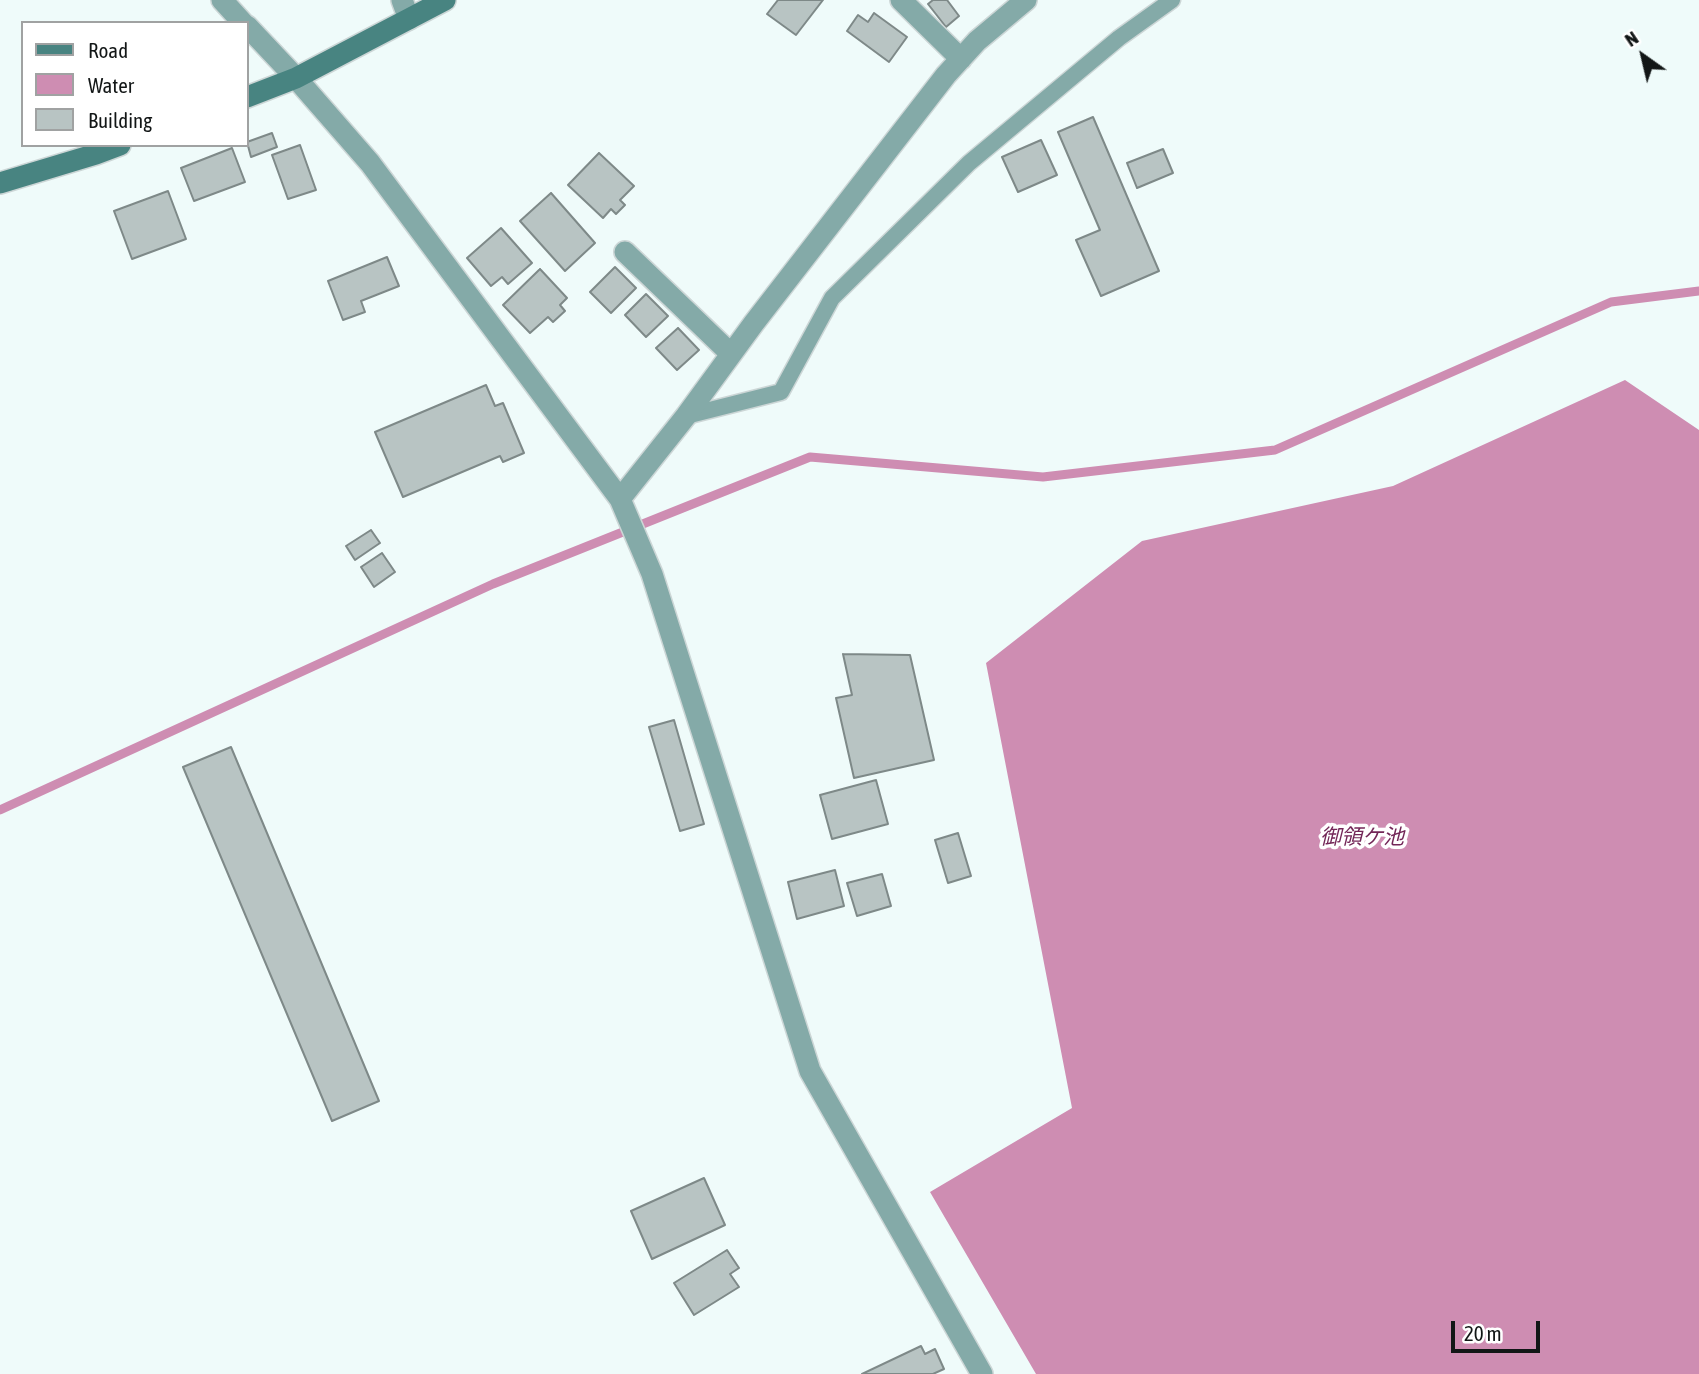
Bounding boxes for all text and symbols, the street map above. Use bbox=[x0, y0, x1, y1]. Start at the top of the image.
legend bbox=[21, 21, 248, 147]
north arrow bbox=[1608, 21, 1678, 91]
text: N bbox=[1620, 26, 1642, 51]
text: Road bbox=[88, 38, 128, 62]
text: Water bbox=[88, 73, 134, 97]
text: Building bbox=[88, 108, 152, 132]
water label: 御領ケ池 bbox=[1320, 824, 1404, 850]
scale bar bbox=[1454, 1308, 1543, 1352]
text: 20 m bbox=[1464, 1321, 1502, 1345]

